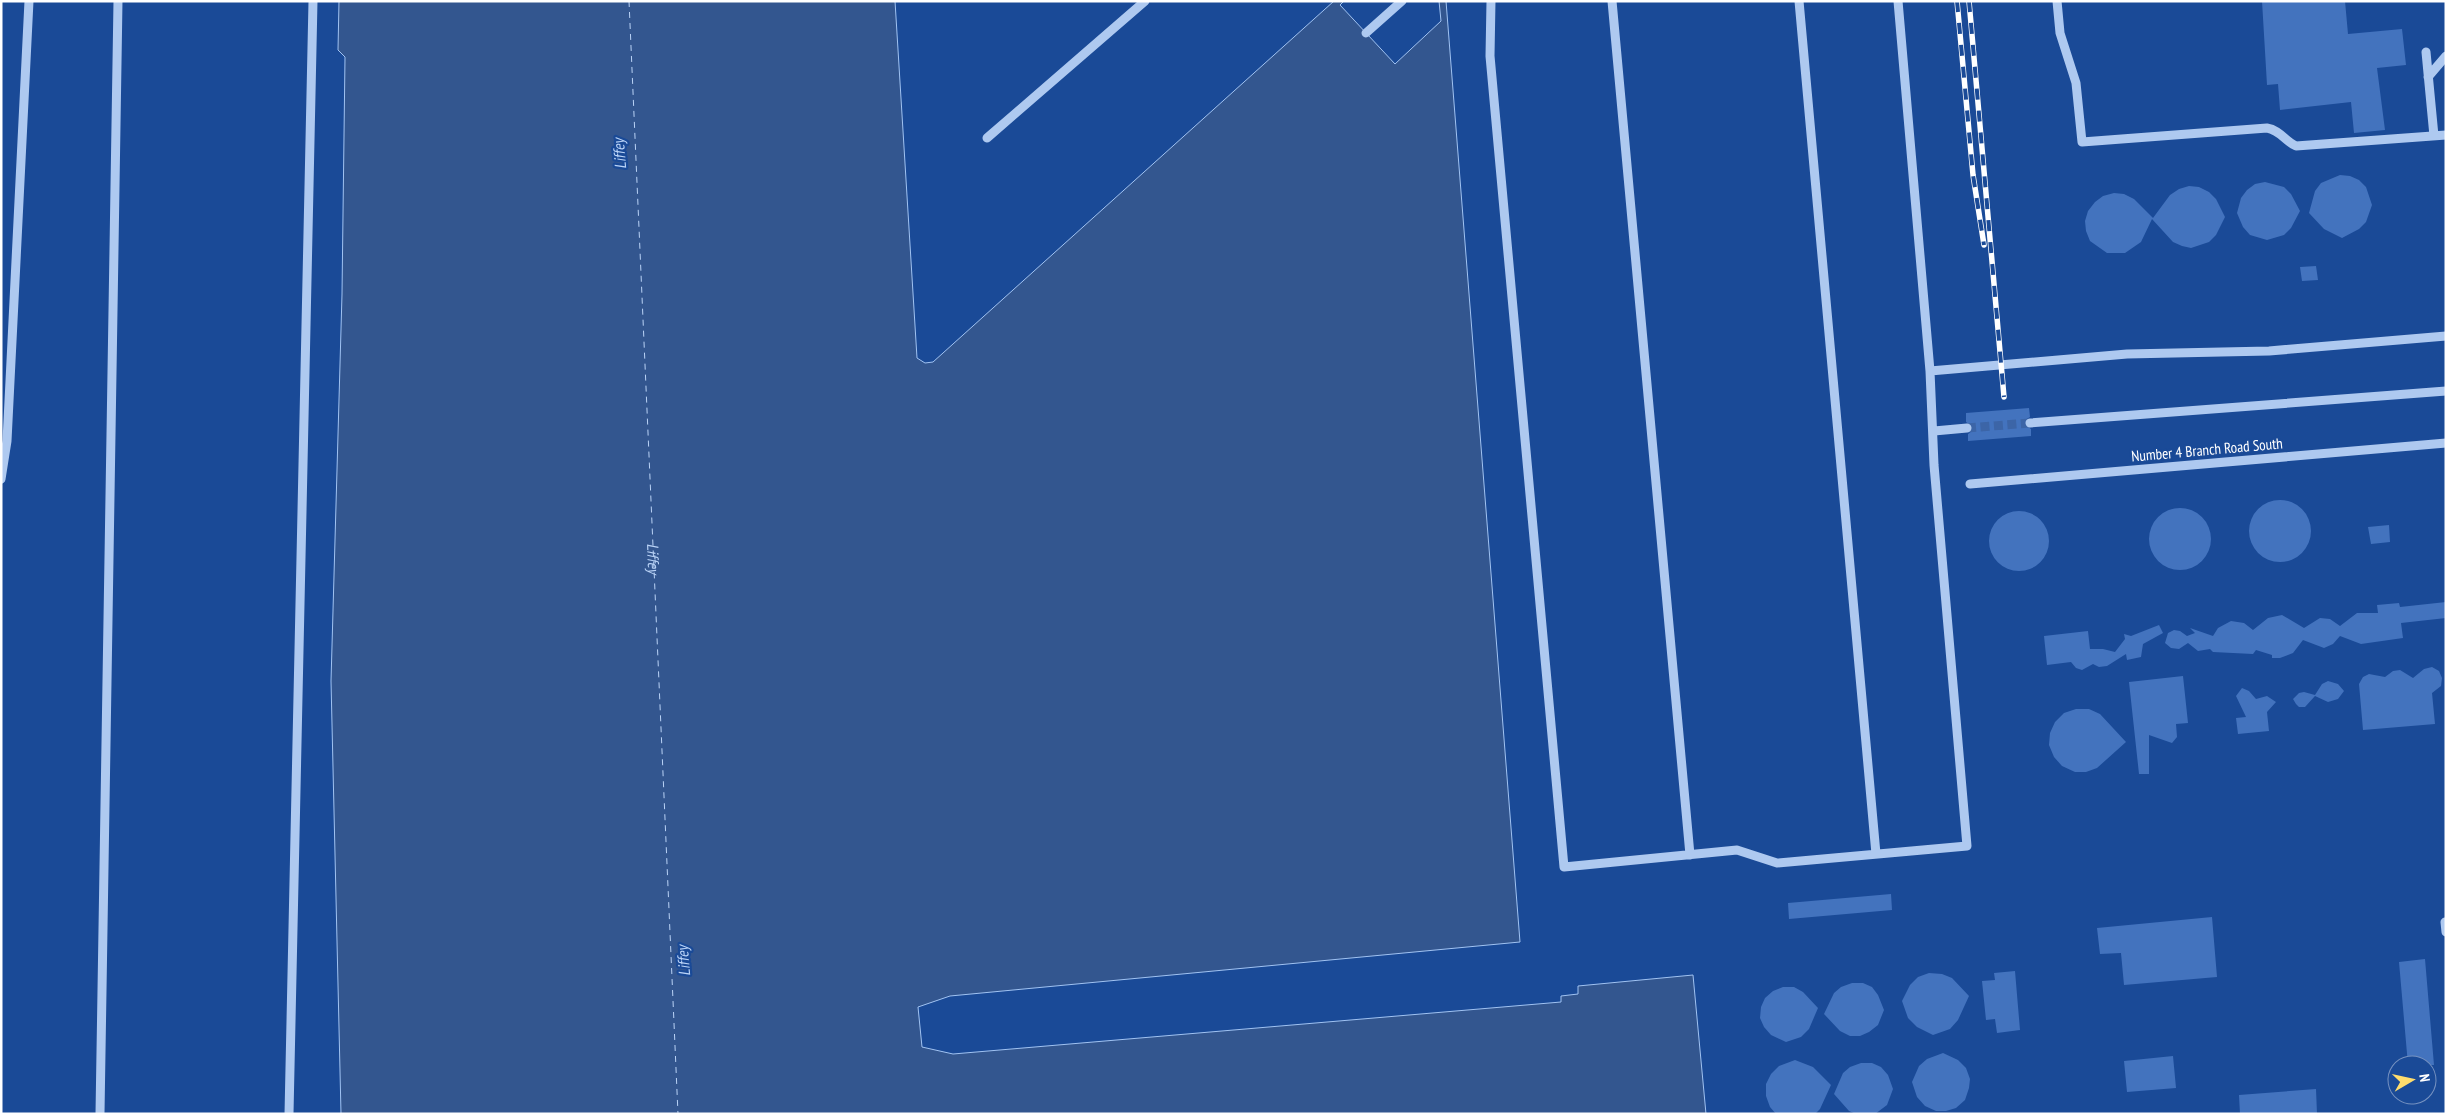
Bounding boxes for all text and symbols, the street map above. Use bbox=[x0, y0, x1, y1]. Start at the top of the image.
water label: Liffey bbox=[608, 136, 630, 170]
street label: Number 4 Branch Road South bbox=[2130, 433, 2284, 466]
water label: Liffey bbox=[643, 543, 664, 576]
water label: Liffey bbox=[672, 943, 694, 977]
north arrow bbox=[2387, 1055, 2437, 1105]
text: N bbox=[2415, 1073, 2434, 1083]

